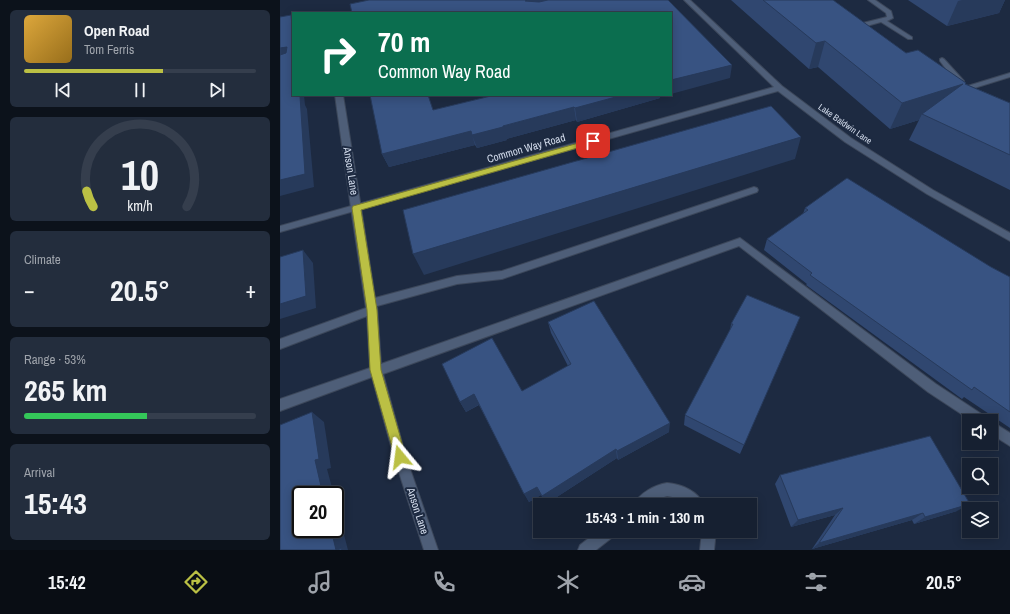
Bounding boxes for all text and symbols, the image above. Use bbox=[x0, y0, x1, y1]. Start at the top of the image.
text: Open Road bbox=[84, 20, 150, 41]
text: 70 m bbox=[378, 23, 430, 61]
icon: right bbox=[312, 28, 364, 80]
text: Tom Ferris bbox=[84, 41, 134, 58]
text: Common Way Road bbox=[378, 59, 510, 84]
icon: previous bbox=[52, 79, 74, 101]
icon: pause bbox=[129, 79, 151, 101]
icon: next bbox=[206, 79, 228, 101]
street label: Lake Baldwin Lane bbox=[816, 101, 874, 147]
pin bbox=[576, 124, 610, 158]
street label: Common Way Road bbox=[485, 130, 567, 166]
icon: arrive bbox=[582, 130, 604, 152]
street label: Anson Lane bbox=[340, 145, 362, 196]
text: 10 bbox=[121, 146, 159, 202]
text: km/h bbox=[127, 195, 153, 214]
text: Climate bbox=[24, 251, 61, 268]
text: 20.5° bbox=[110, 270, 170, 310]
text: − bbox=[24, 275, 35, 305]
text: + bbox=[245, 275, 256, 305]
text: Range · 53% bbox=[24, 351, 86, 368]
text: 265 km bbox=[24, 370, 107, 410]
map controls bbox=[962, 414, 998, 538]
button: sound bbox=[962, 414, 998, 450]
position arrow bbox=[379, 436, 421, 478]
button: search bbox=[962, 458, 998, 494]
text: Arrival bbox=[24, 464, 55, 481]
text: 15:43 bbox=[24, 483, 87, 523]
street label: Anson Lane bbox=[404, 485, 432, 536]
speed limit sign: 20 bbox=[292, 486, 344, 538]
button: layers bbox=[962, 502, 998, 538]
text: 15:43 · 1 min · 130 m bbox=[586, 507, 704, 528]
icon: directions bbox=[182, 568, 210, 596]
icon: music bbox=[306, 568, 334, 596]
icon: phone bbox=[430, 568, 458, 596]
icon: climate bbox=[554, 568, 582, 596]
icon: car bbox=[678, 568, 706, 596]
icon: filters bbox=[802, 568, 830, 596]
text: 15:42 bbox=[48, 570, 86, 595]
text: 20.5° bbox=[926, 570, 962, 595]

